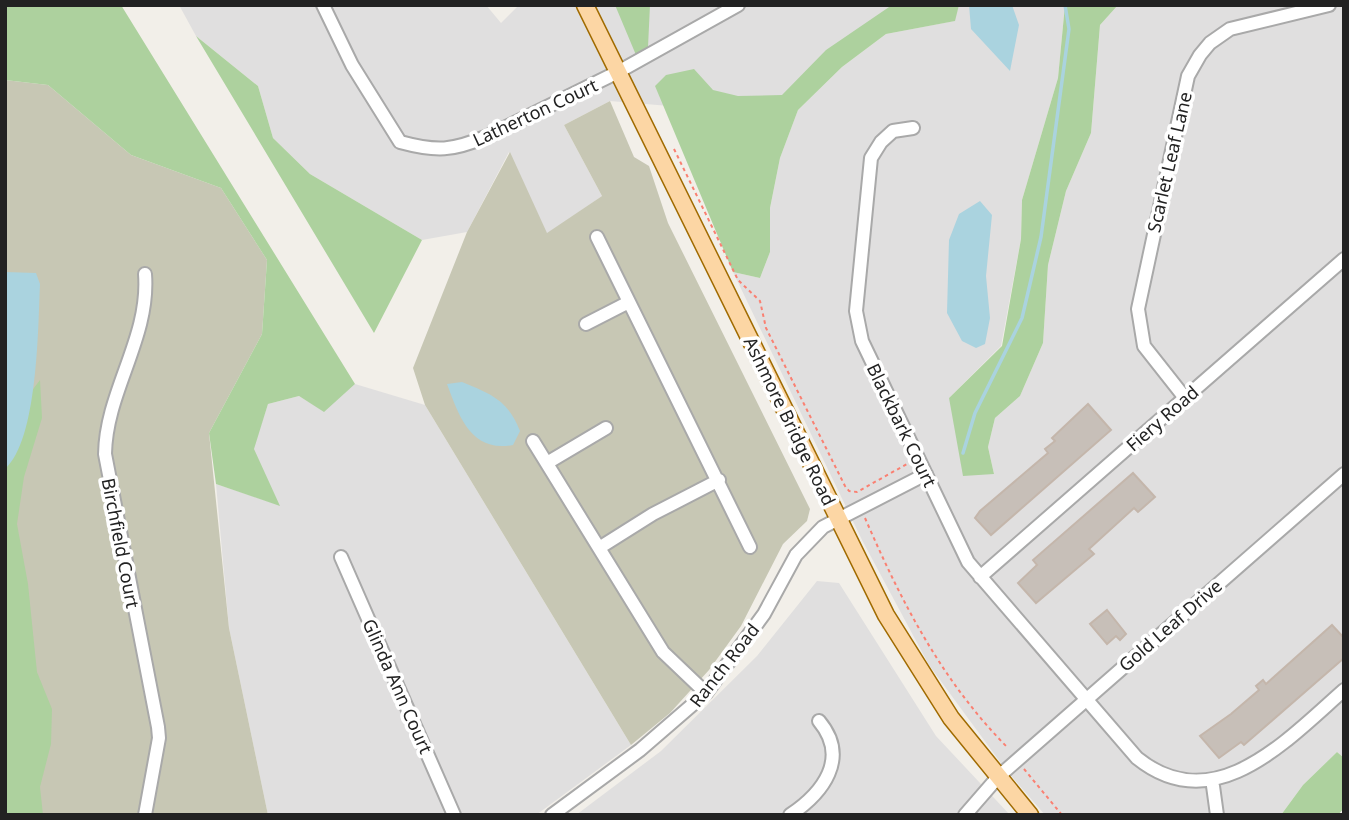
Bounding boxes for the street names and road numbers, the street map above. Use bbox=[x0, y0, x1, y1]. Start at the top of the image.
street label: Latherton Court bbox=[469, 72, 602, 151]
street label: Scarlet Leaf Lane bbox=[1141, 89, 1197, 235]
street label: Ashmore Bridge Road bbox=[739, 333, 841, 509]
street label: Blackbark Court bbox=[862, 359, 943, 491]
street label: Fiery Road bbox=[1121, 380, 1203, 456]
street label: Birchfield Court bbox=[97, 476, 145, 611]
street label: Gold Leaf Drive bbox=[1113, 573, 1227, 677]
street label: Glinda Ann Court bbox=[358, 615, 439, 758]
street label: Ranch Road bbox=[684, 618, 764, 712]

